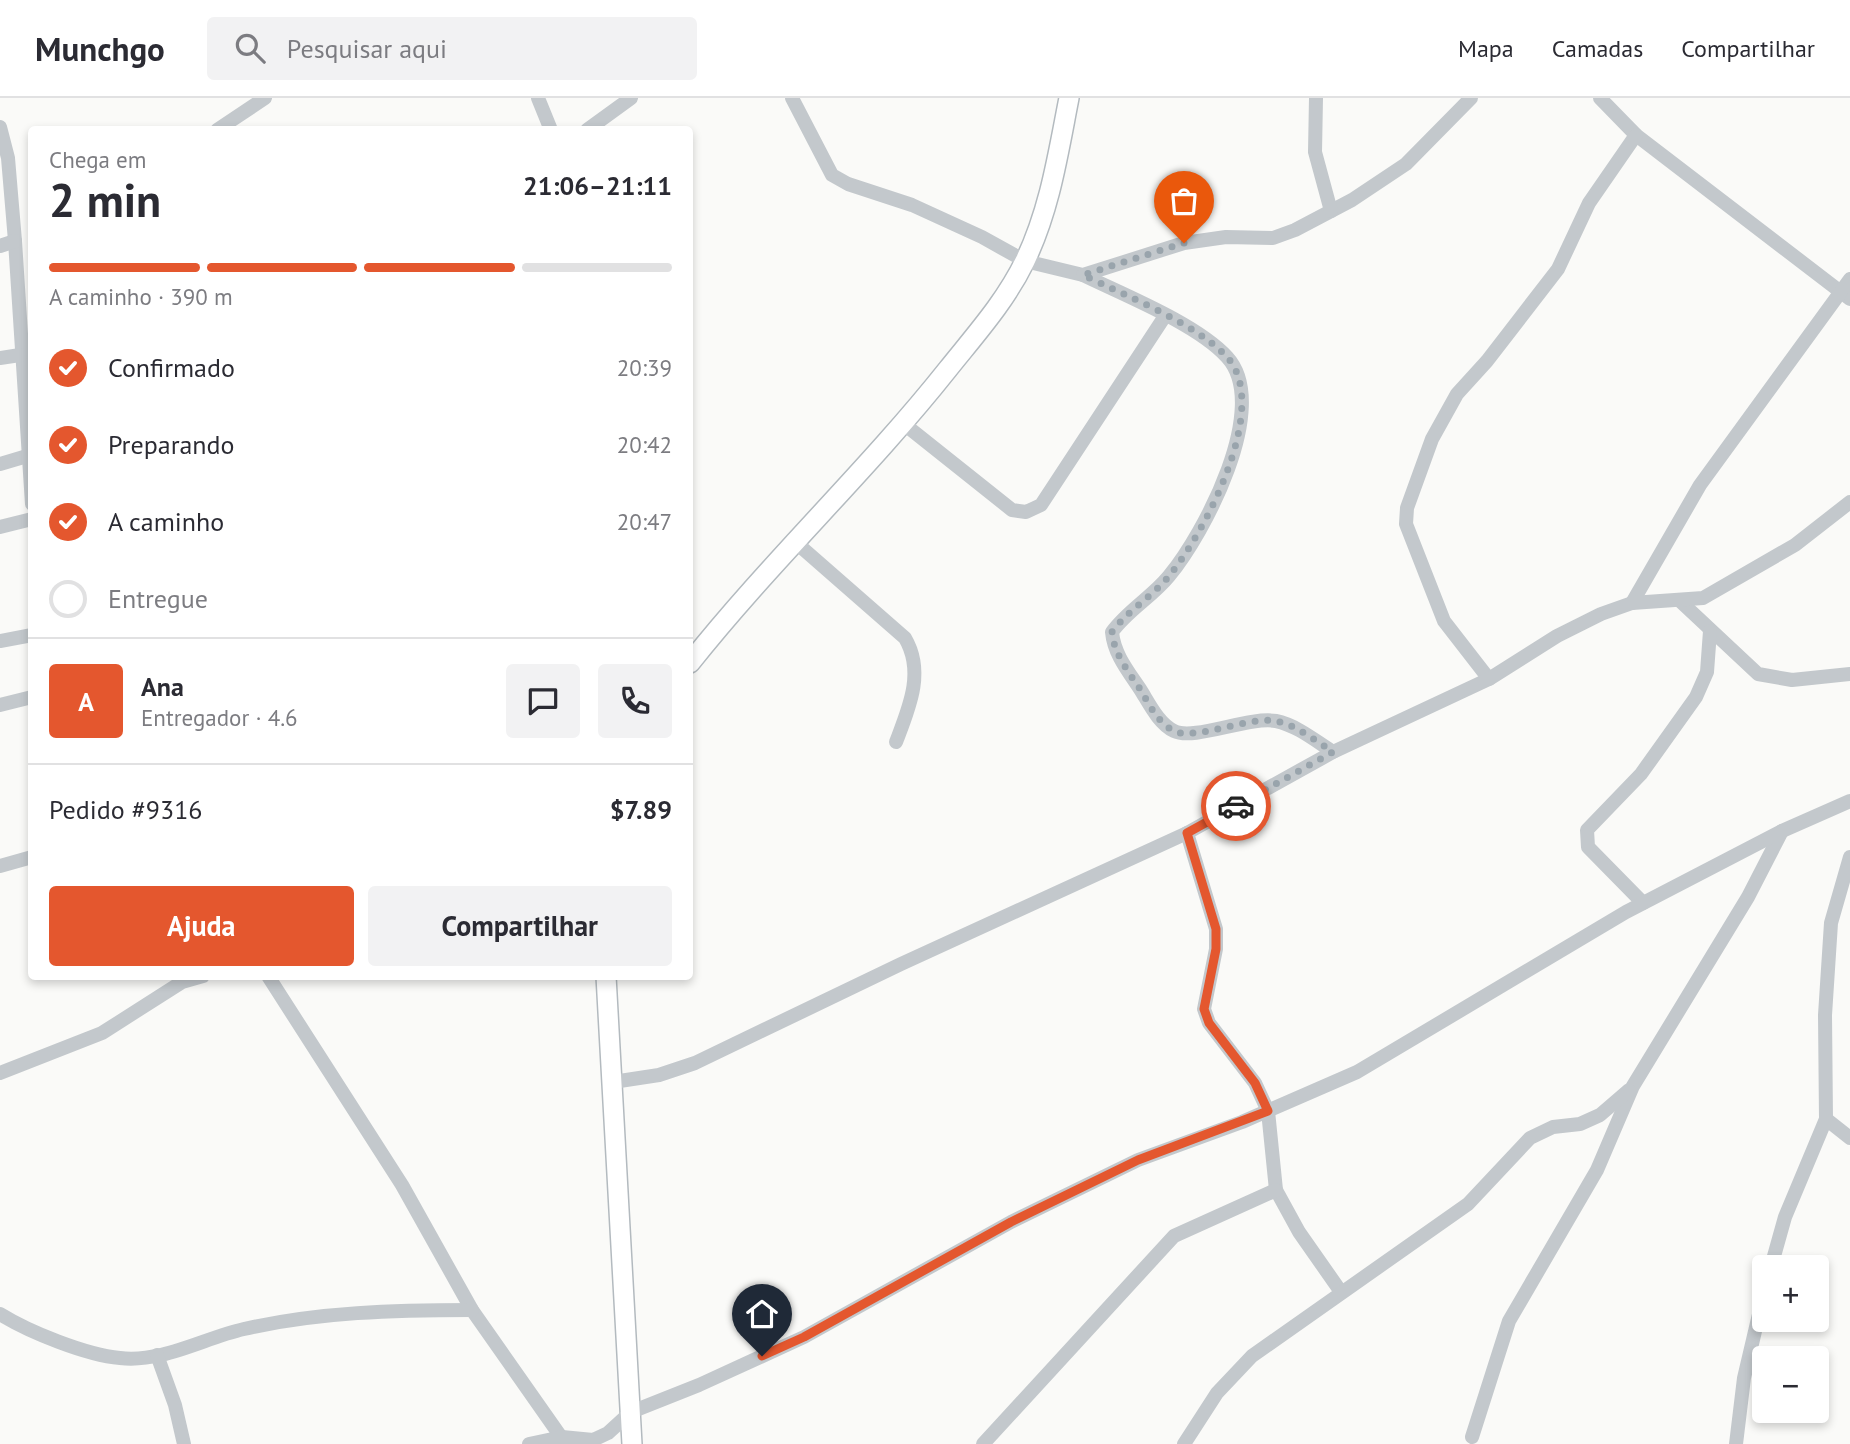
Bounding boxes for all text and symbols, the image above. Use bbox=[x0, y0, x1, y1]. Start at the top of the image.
search box bbox=[207, 17, 697, 80]
text: Munchgo bbox=[35, 27, 165, 70]
icon: search bbox=[231, 29, 269, 67]
text: Pesquisar aqui bbox=[287, 32, 447, 65]
text: Mapa bbox=[1458, 33, 1514, 64]
text: Camadas bbox=[1552, 33, 1643, 64]
text: Compartilhar bbox=[1681, 33, 1815, 64]
text: Chega em bbox=[49, 145, 146, 174]
text: 21:06–21:11 bbox=[523, 169, 672, 202]
text: 2 min bbox=[49, 170, 161, 230]
pin bbox=[1154, 171, 1214, 243]
icon: bag bbox=[1165, 182, 1203, 220]
text: A caminho · 390 m bbox=[49, 282, 233, 311]
icon: check bbox=[49, 349, 87, 387]
text: Confirmado bbox=[108, 351, 235, 384]
text: 20:39 bbox=[617, 353, 672, 382]
icon: check bbox=[49, 426, 87, 464]
text: Preparando bbox=[108, 428, 235, 461]
text: 20:42 bbox=[617, 430, 672, 459]
icon: check bbox=[49, 503, 87, 541]
text: A caminho bbox=[108, 505, 224, 538]
text: 20:47 bbox=[617, 507, 672, 536]
text: Entregue bbox=[108, 582, 208, 615]
button: chat bbox=[506, 664, 580, 738]
button: phone bbox=[598, 664, 672, 738]
text: Ana bbox=[141, 670, 184, 703]
text: A bbox=[78, 685, 94, 718]
text: Entregador · 4.6 bbox=[141, 703, 298, 732]
courier bbox=[1201, 771, 1271, 841]
icon: car bbox=[1217, 787, 1255, 825]
text: Pedido #9316 bbox=[49, 793, 202, 826]
text: $7.89 bbox=[610, 793, 672, 826]
button: Ajuda bbox=[49, 886, 354, 966]
button: Compartilhar bbox=[368, 886, 672, 966]
map controls bbox=[1752, 1255, 1829, 1423]
button: + bbox=[1752, 1255, 1829, 1332]
pin bbox=[732, 1284, 792, 1356]
icon: home bbox=[743, 1295, 781, 1333]
button: − bbox=[1752, 1346, 1829, 1423]

